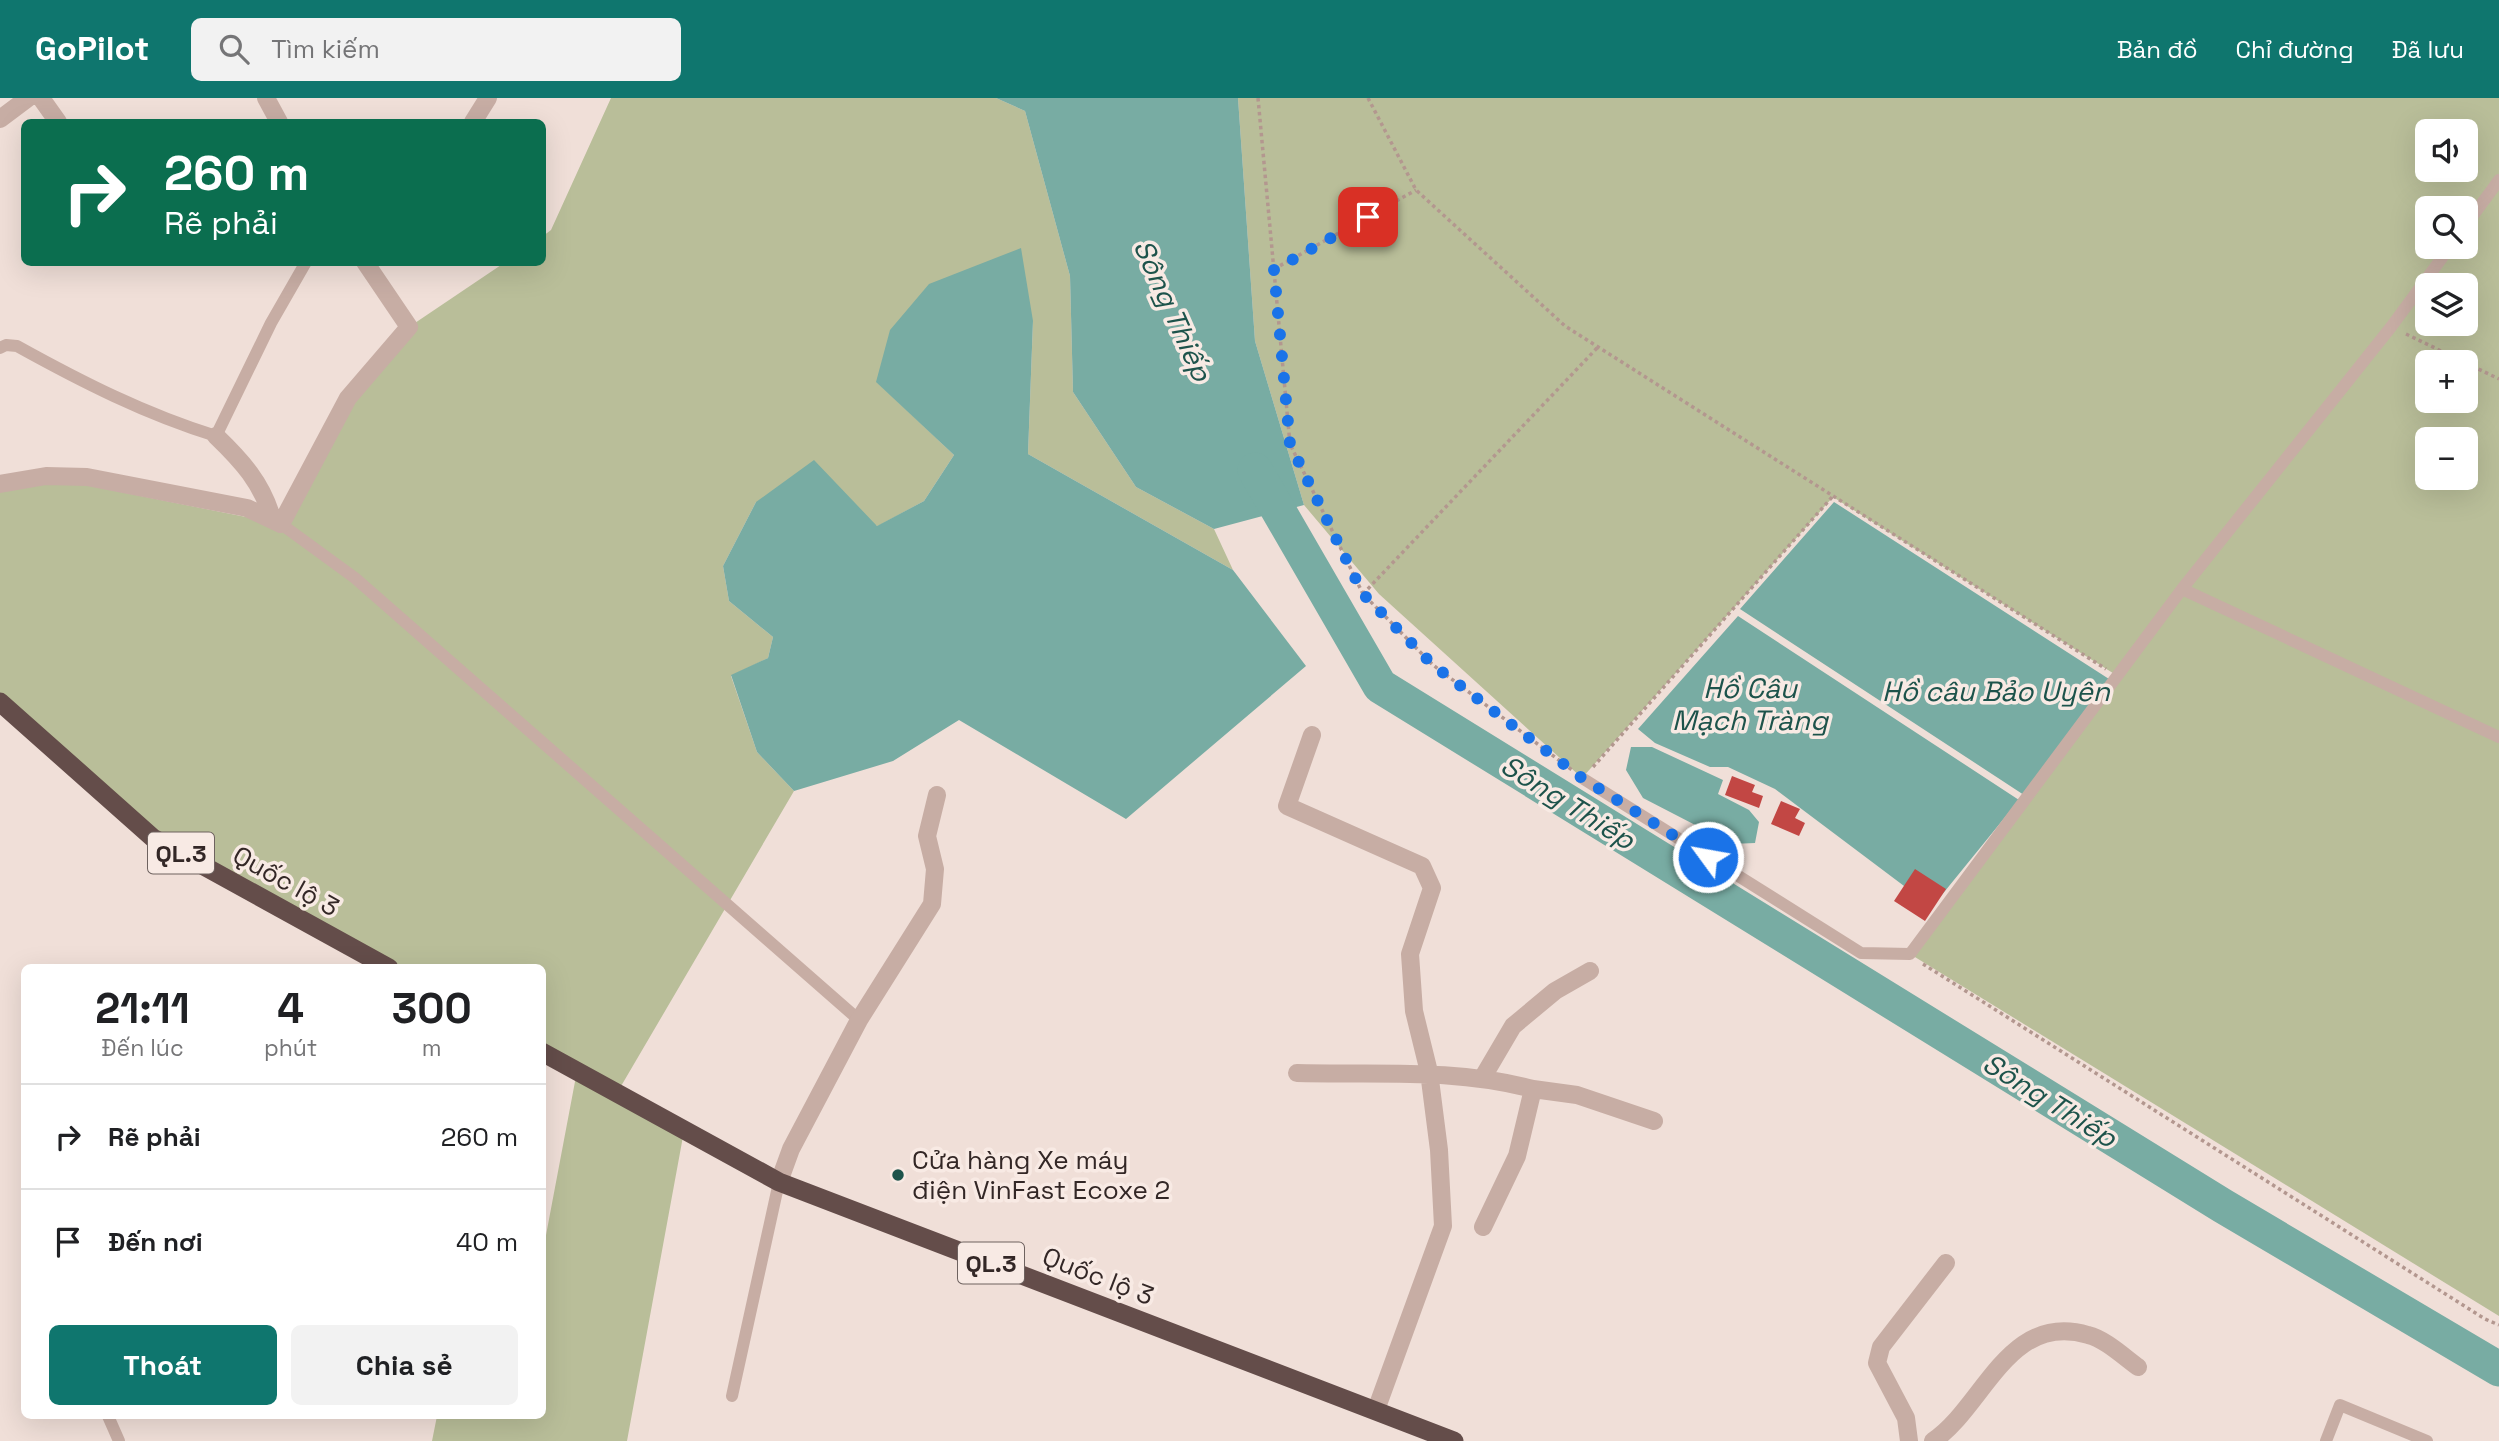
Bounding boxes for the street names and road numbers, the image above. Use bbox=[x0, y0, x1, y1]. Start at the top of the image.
road number: QL.3 bbox=[148, 832, 214, 874]
street label: Quốc lộ 3 bbox=[227, 838, 345, 924]
street label: Quốc lộ 3 bbox=[1038, 1239, 1158, 1313]
road number: QL.3 bbox=[958, 1242, 1024, 1283]

